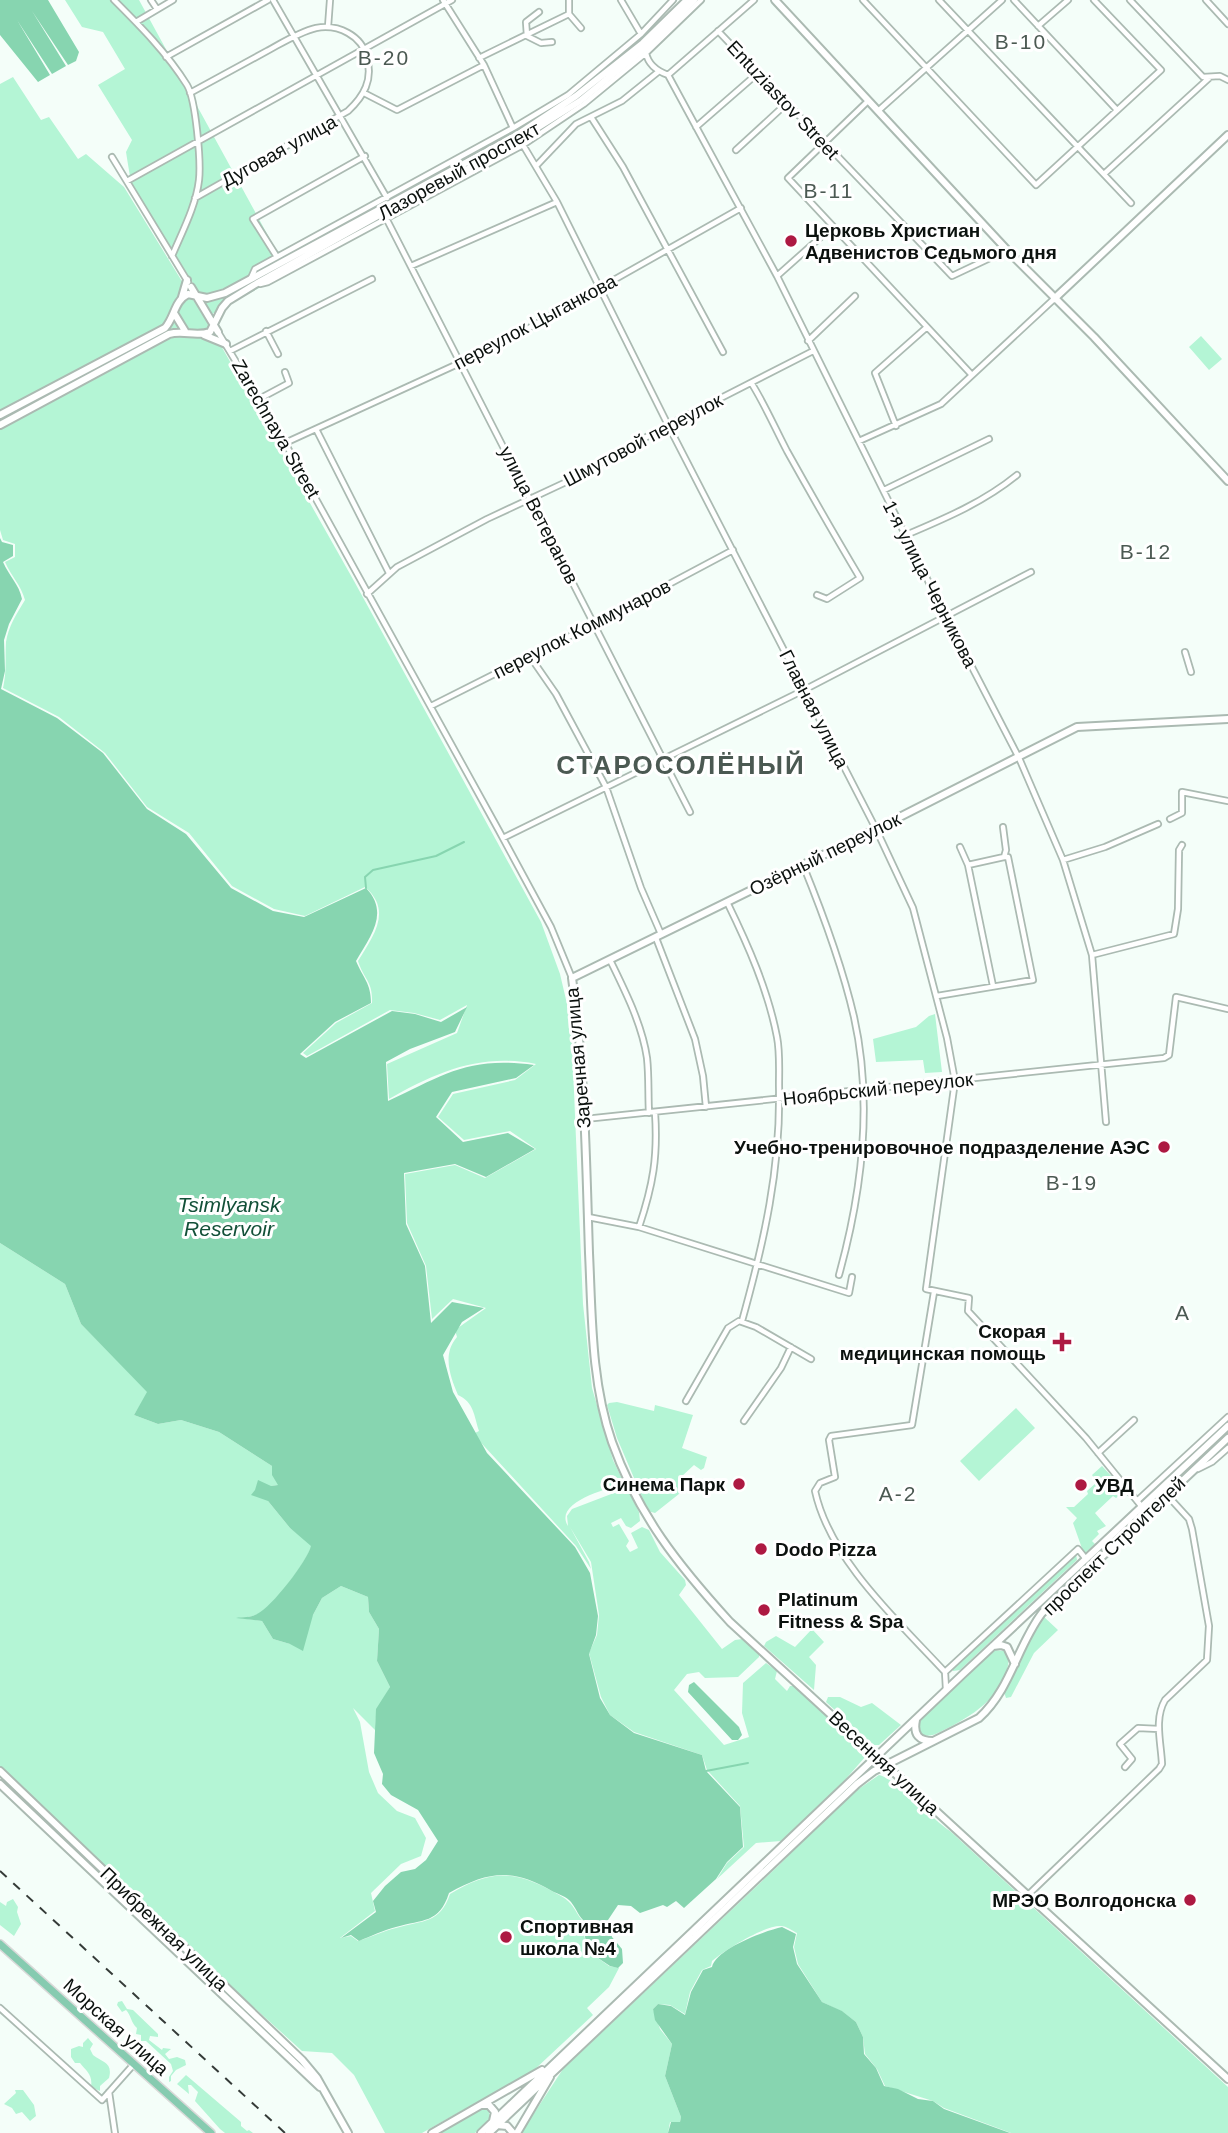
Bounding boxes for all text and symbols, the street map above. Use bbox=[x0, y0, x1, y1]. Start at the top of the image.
district label: В-10 bbox=[995, 30, 1047, 53]
street label: Entuziastov Street bbox=[723, 36, 844, 164]
district label: В-20 bbox=[358, 46, 410, 69]
street label: Дуговая улица bbox=[218, 111, 340, 191]
street label: Лазоревый проспект bbox=[374, 118, 544, 224]
district label: В-11 bbox=[804, 179, 854, 202]
place label: Церковь Христиан Адвенистов Седьмого дня bbox=[805, 220, 1057, 263]
marker: Церковь Христиан Адвенистов Седьмого дня bbox=[783, 233, 799, 249]
street label: переулок Цыганкова bbox=[450, 270, 620, 374]
street label: Zarechnaya Street bbox=[228, 356, 325, 503]
street label: Шмутовой переулок bbox=[560, 389, 727, 491]
street label: улица Ветеранов bbox=[495, 443, 583, 587]
street label: 1-я улица Черникова bbox=[879, 497, 981, 671]
district label: В-12 bbox=[1120, 540, 1172, 563]
street label: переулок Коммунаров bbox=[490, 575, 674, 683]
street label: Главная улица bbox=[775, 646, 853, 772]
district label: СТАРОCОЛЁНЫЙ bbox=[556, 750, 806, 780]
street label: Озёрный переулок bbox=[746, 808, 905, 900]
street label: Заречная улица bbox=[561, 986, 595, 1129]
street label: Ноябрьский переулок bbox=[782, 1068, 975, 1109]
place label: Учебно-тренировочное подразделение АЭС bbox=[734, 1137, 1150, 1158]
marker: Учебно-тренировочное подразделение АЭС bbox=[1156, 1139, 1172, 1155]
district label: В-19 bbox=[1046, 1171, 1098, 1194]
water label: Tsimlyansk Reservoir bbox=[177, 1193, 282, 1240]
district label: А bbox=[1175, 1301, 1191, 1324]
place label: Скорая медицинская помощь bbox=[840, 1321, 1046, 1364]
marker: Скорая медицинская помощь bbox=[1052, 1332, 1072, 1352]
street label: проспект Строителей bbox=[1039, 1473, 1189, 1619]
place label: Синема Парк bbox=[603, 1474, 725, 1495]
place label: УВД bbox=[1095, 1475, 1134, 1496]
marker: Синема Парк bbox=[731, 1476, 747, 1492]
marker: УВД bbox=[1073, 1477, 1089, 1493]
district label: А-2 bbox=[879, 1482, 917, 1505]
place label: Dodo Pizza bbox=[775, 1539, 877, 1560]
marker: Dodo Pizza bbox=[753, 1541, 769, 1557]
place label: Platinum Fitness & Spa bbox=[778, 1589, 904, 1632]
marker: Platinum Fitness & Spa bbox=[756, 1602, 772, 1618]
street label: Весенняя улица bbox=[825, 1707, 944, 1820]
street label: Прибрежная улица bbox=[96, 1863, 232, 1995]
place label: МРЭО Волгодонска bbox=[992, 1890, 1176, 1911]
marker: МРЭО Волгодонска bbox=[1182, 1892, 1198, 1908]
place label: Спортивная школа №4 bbox=[520, 1916, 634, 1959]
marker: Спортивная школа №4 bbox=[498, 1929, 514, 1945]
street label: Морская улица bbox=[59, 1974, 173, 2080]

